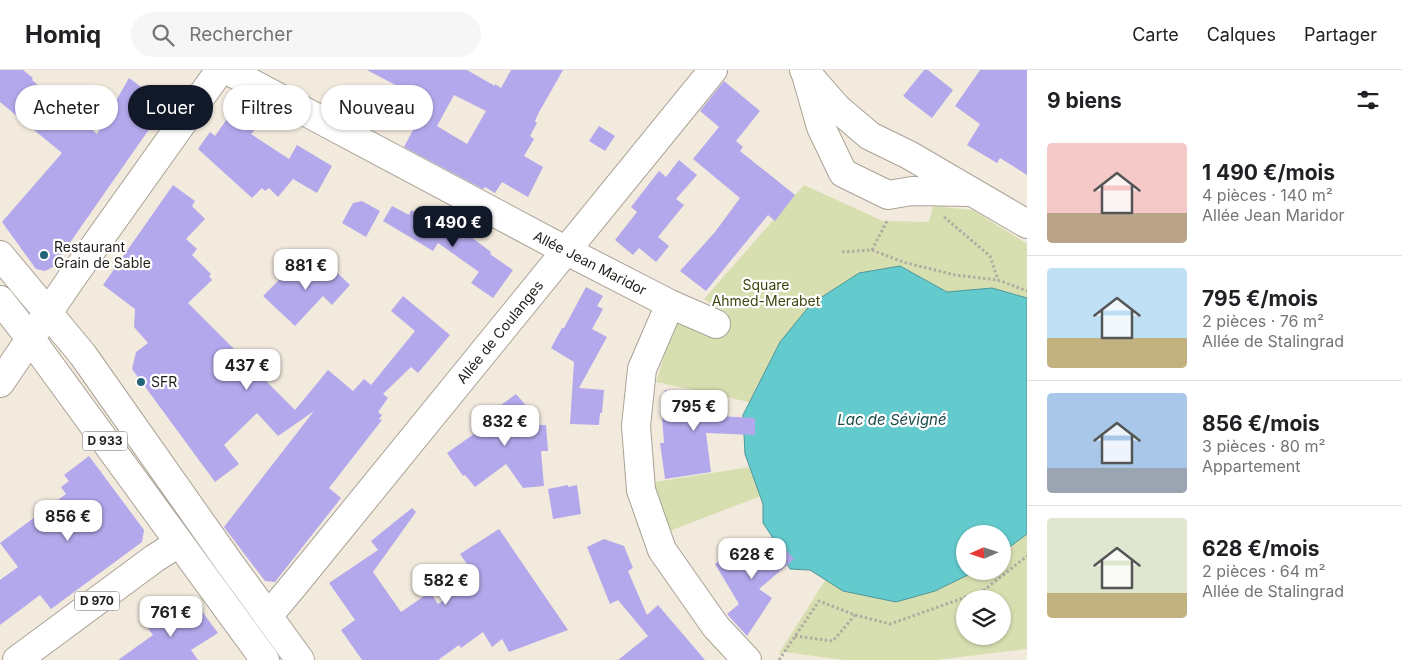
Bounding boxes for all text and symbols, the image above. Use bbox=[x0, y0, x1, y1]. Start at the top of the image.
search box bbox=[131, 12, 481, 57]
text: Homiq bbox=[25, 20, 101, 49]
icon: search bbox=[149, 21, 177, 49]
text: Rechercher bbox=[189, 23, 293, 46]
text: Carte bbox=[1132, 24, 1179, 45]
text: Calques bbox=[1207, 24, 1276, 45]
text: Partager bbox=[1304, 24, 1377, 45]
chip: Acheter bbox=[15, 85, 118, 130]
chip: Louer bbox=[128, 85, 213, 130]
chip: Filtres bbox=[223, 85, 311, 130]
chip: Nouveau bbox=[321, 85, 433, 130]
icon: filters bbox=[1354, 86, 1382, 114]
text: 9 biens bbox=[1047, 88, 1122, 113]
text: 1 490 €/mois bbox=[1202, 160, 1335, 185]
icon: home bbox=[1087, 163, 1147, 223]
text: 4 pièces · 140 m² bbox=[1202, 185, 1333, 205]
text: Allée Jean Maridor bbox=[1202, 205, 1345, 225]
pin: 1 490 € bbox=[407, 206, 499, 248]
text: 1 490 € bbox=[424, 212, 482, 232]
street label: Allée Jean Maridor bbox=[531, 227, 650, 298]
place label: Restaurant Grain de Sable bbox=[54, 238, 151, 271]
pin: 881 € bbox=[271, 248, 341, 291]
marker: Restaurant Grain de Sable bbox=[38, 249, 50, 261]
text: 881 € bbox=[285, 255, 327, 275]
park label: Square Ahmed-Merabet bbox=[712, 276, 821, 309]
street label: Allée de Coulanges bbox=[453, 277, 546, 387]
text: 795 €/mois bbox=[1202, 286, 1318, 311]
icon: home bbox=[1087, 288, 1147, 348]
text: 2 pièces · 76 m² bbox=[1202, 311, 1324, 331]
text: Allée de Stalingrad bbox=[1202, 331, 1344, 351]
pin: 437 € bbox=[212, 348, 282, 391]
text: 437 € bbox=[224, 355, 270, 375]
place label: SFR bbox=[151, 373, 177, 390]
marker: SFR bbox=[135, 376, 147, 388]
pin: 795 € bbox=[659, 390, 729, 432]
text: 795 € bbox=[672, 396, 716, 416]
pin: 832 € bbox=[470, 404, 540, 447]
water label: Lac de Sévigné bbox=[837, 410, 947, 429]
text: 832 € bbox=[482, 411, 528, 431]
text: 856 €/mois bbox=[1202, 411, 1320, 436]
icon: home bbox=[1087, 413, 1147, 473]
road number: D 933 bbox=[82, 432, 128, 451]
text: 3 pièces · 80 m² bbox=[1202, 436, 1325, 456]
text: Appartement bbox=[1202, 456, 1300, 476]
pin: 856 € bbox=[33, 500, 103, 542]
text: 856 € bbox=[45, 506, 91, 526]
north arrow bbox=[956, 525, 1011, 580]
map controls bbox=[956, 525, 1011, 645]
text: 628 €/mois bbox=[1202, 536, 1320, 561]
pin: 628 € bbox=[717, 538, 787, 580]
icon: home bbox=[1087, 538, 1147, 598]
text: 628 € bbox=[729, 544, 775, 564]
text: 2 pièces · 64 m² bbox=[1202, 561, 1326, 581]
pin: 582 € bbox=[411, 564, 481, 606]
text: 582 € bbox=[423, 570, 469, 590]
text: Allée de Stalingrad bbox=[1202, 581, 1344, 601]
button: layers bbox=[956, 590, 1011, 645]
road number: D 970 bbox=[74, 592, 120, 610]
pin: 761 € bbox=[136, 596, 206, 638]
text: 761 € bbox=[150, 602, 192, 622]

